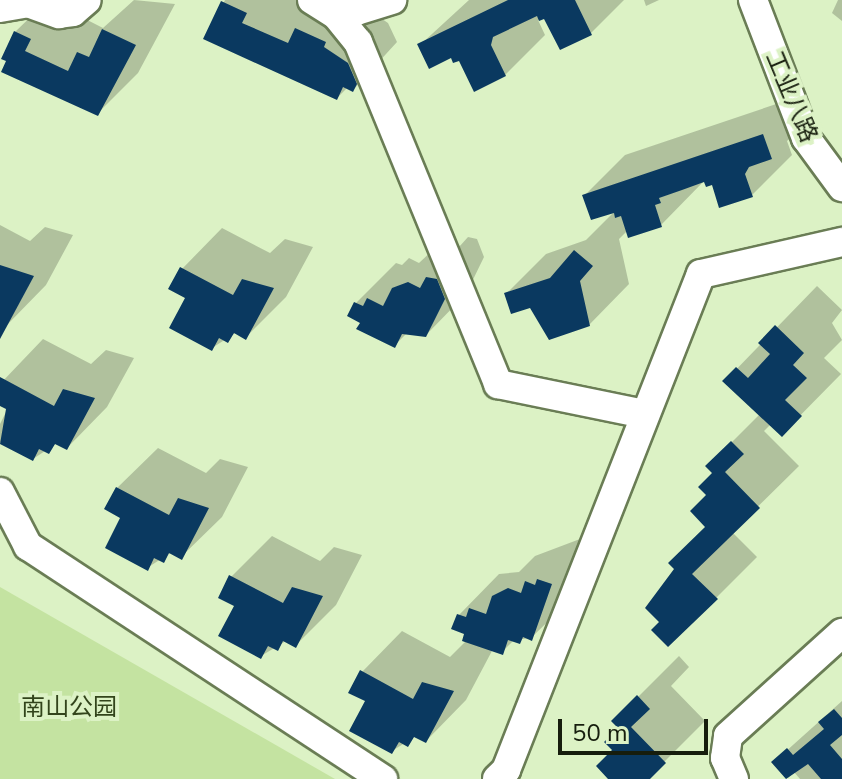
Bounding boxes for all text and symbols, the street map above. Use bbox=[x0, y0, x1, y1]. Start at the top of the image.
street label: 工业八路 bbox=[759, 47, 823, 147]
park label: 南山公园 bbox=[21, 694, 117, 722]
scale bar bbox=[562, 703, 712, 753]
text: 50 m bbox=[572, 717, 628, 749]

